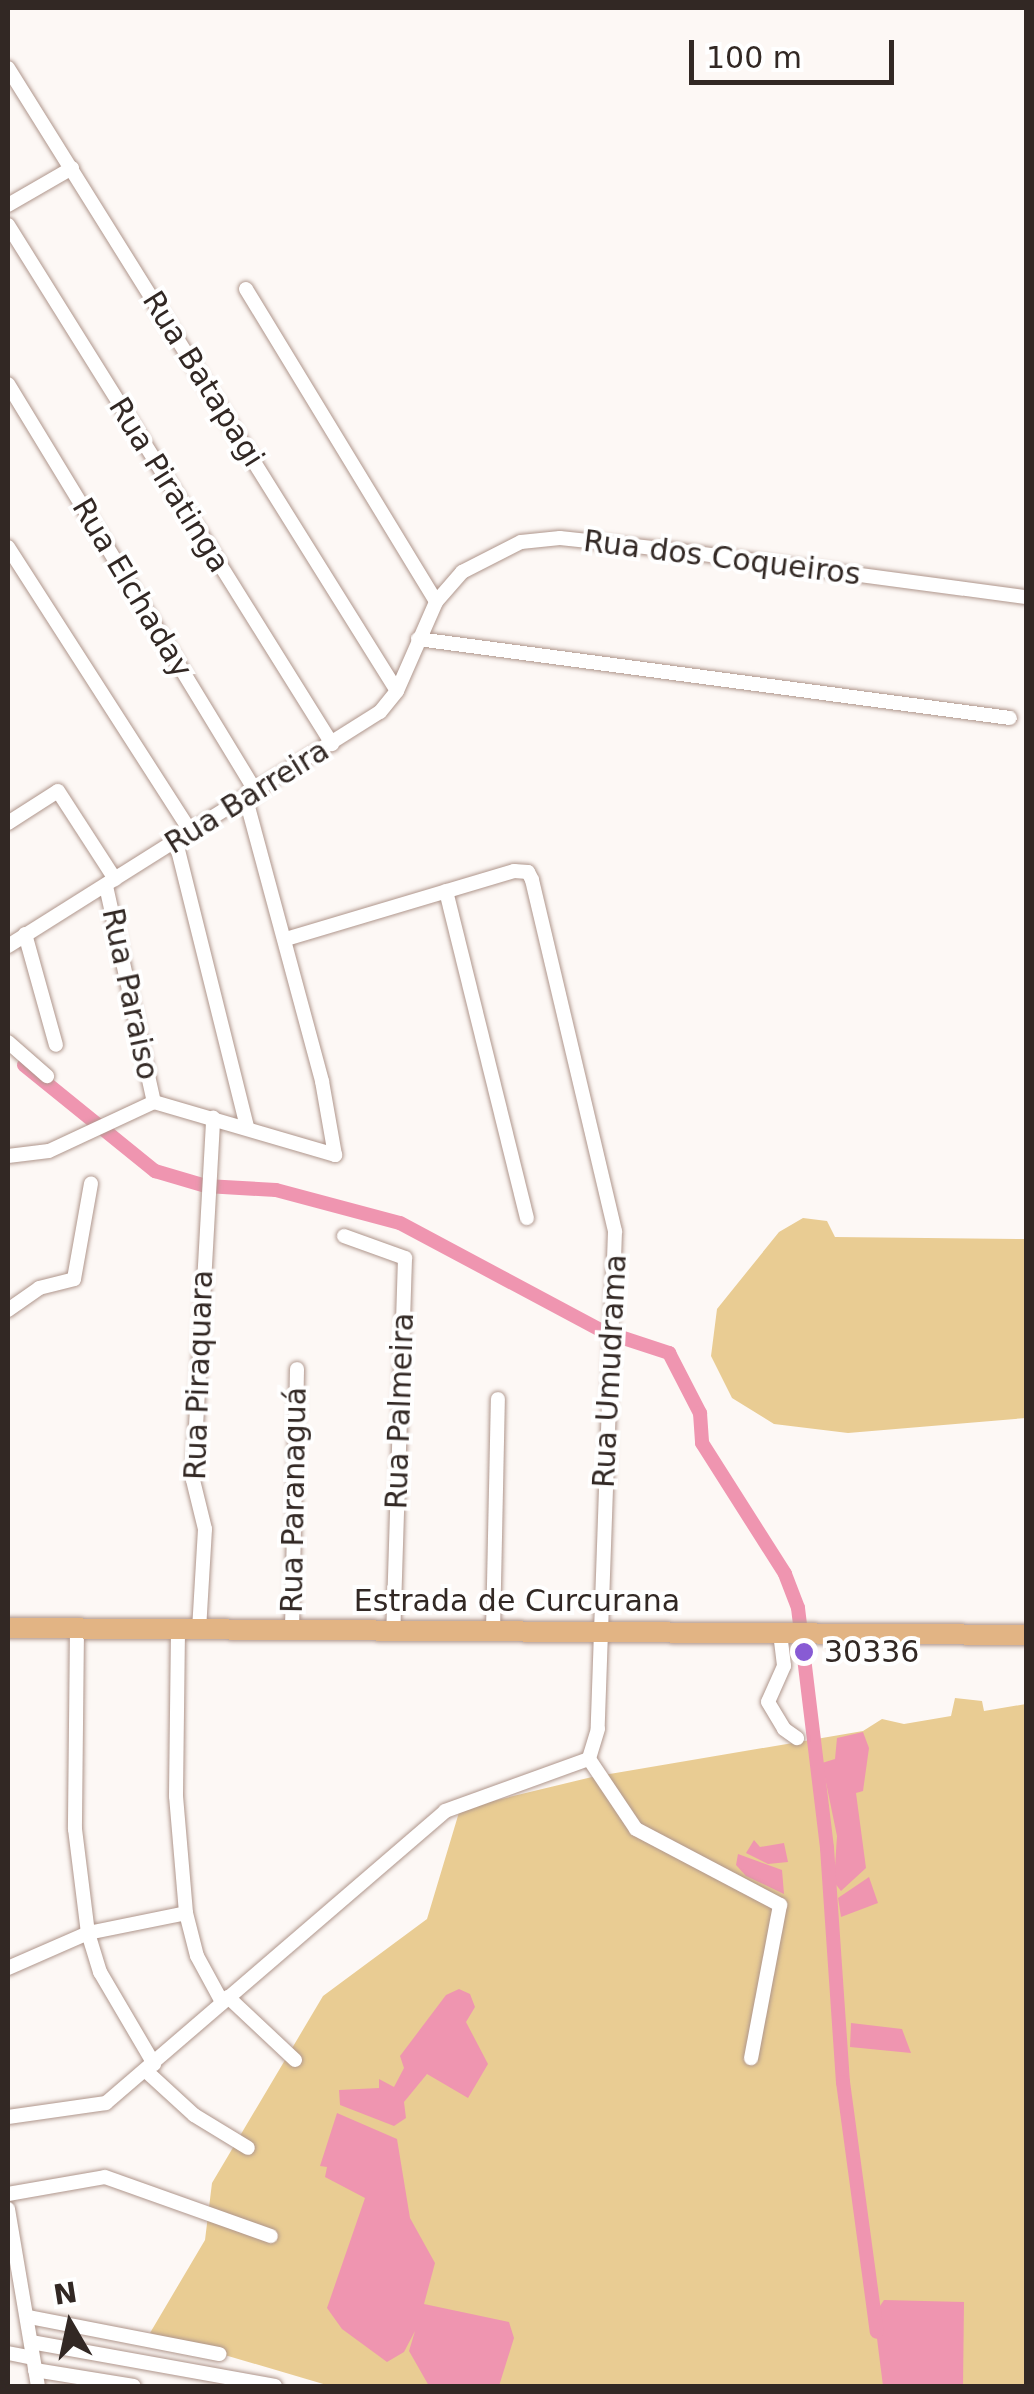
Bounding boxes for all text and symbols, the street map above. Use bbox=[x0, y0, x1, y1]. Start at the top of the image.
scale bar bbox=[694, 20, 899, 82]
text: 100 m bbox=[706, 40, 802, 75]
street label: Rua Batapagi bbox=[135, 285, 271, 473]
street label: Rua Piratinga bbox=[101, 391, 237, 579]
street label: Rua Elchaday bbox=[64, 492, 200, 684]
street label: Rua dos Coqueiros bbox=[581, 523, 863, 593]
street label: Rua Barreira bbox=[158, 732, 336, 862]
street label: Rua Paraiso bbox=[94, 905, 166, 1083]
street label: Rua Umudrama bbox=[586, 1253, 634, 1489]
street label: Rua Piraquara bbox=[177, 1269, 221, 1481]
street label: Rua Palmeira bbox=[379, 1312, 421, 1510]
street label: Rua Paranaguá bbox=[274, 1387, 314, 1613]
street label: Estrada de Curcurana bbox=[354, 1583, 680, 1619]
place label: 30336 bbox=[824, 1634, 919, 1670]
marker: 30336 bbox=[793, 1641, 815, 1663]
north arrow bbox=[20, 2274, 120, 2374]
text: N bbox=[51, 2276, 79, 2312]

